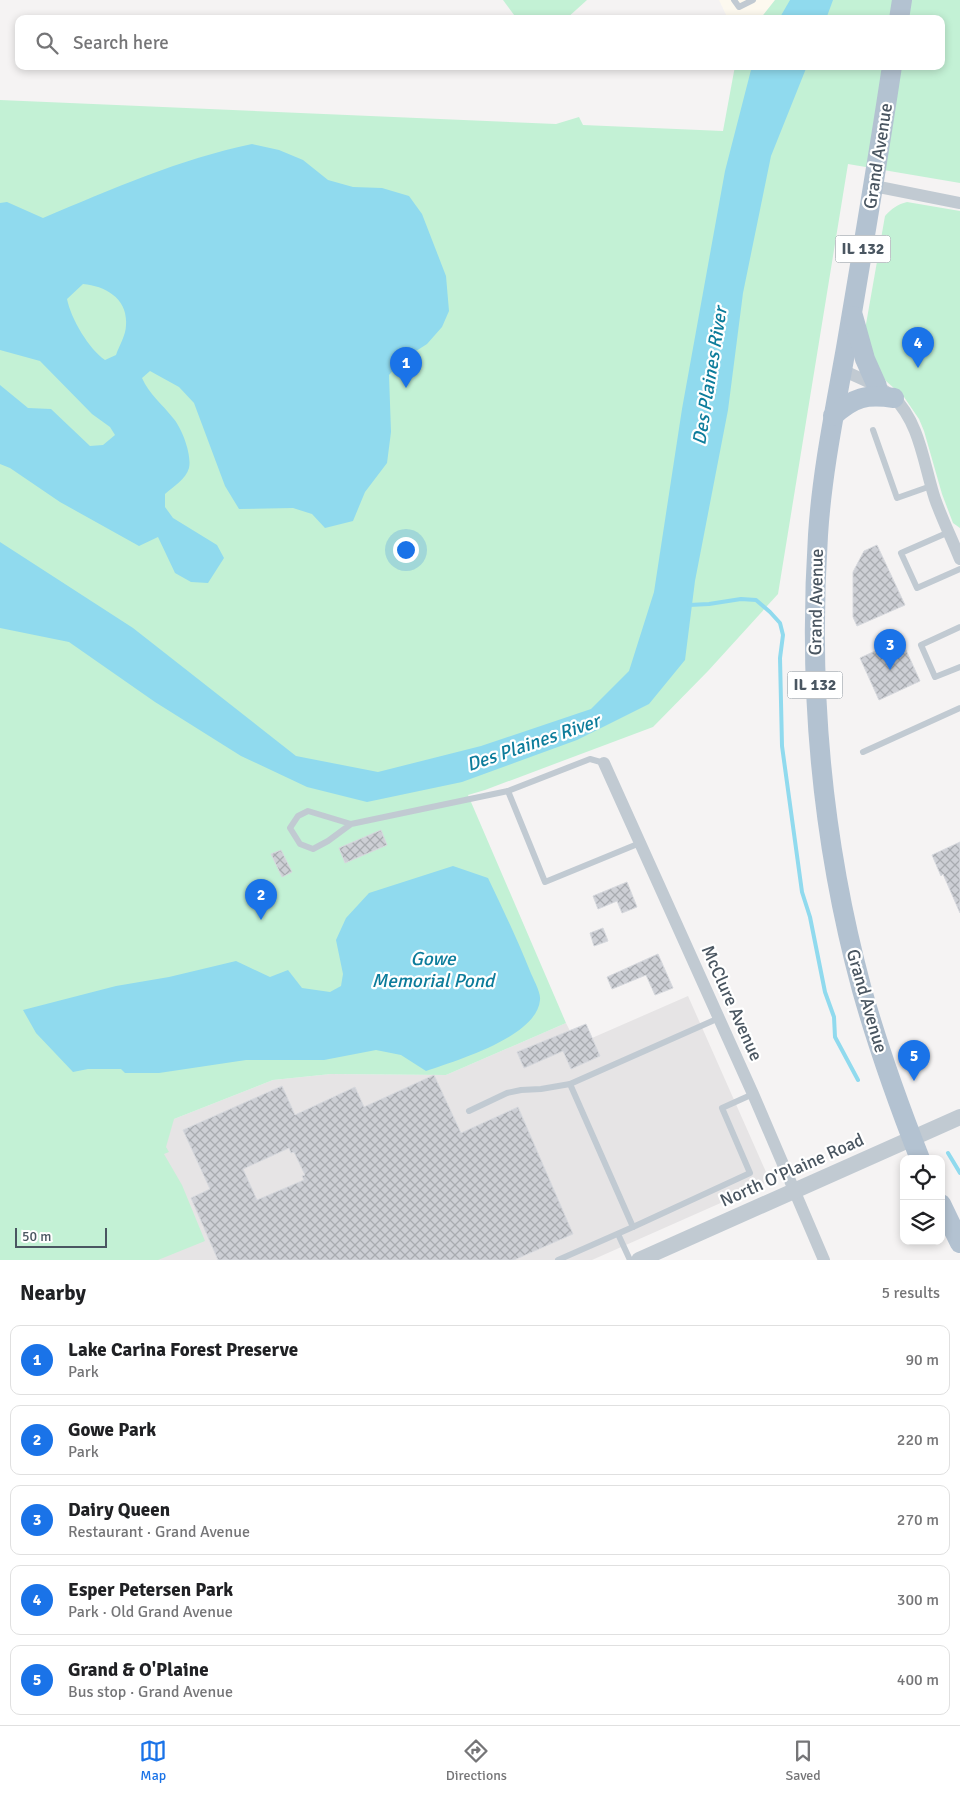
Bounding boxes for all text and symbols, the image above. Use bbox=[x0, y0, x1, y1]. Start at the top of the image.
search box bbox=[15, 15, 945, 70]
icon: search bbox=[33, 29, 61, 57]
text: Search here bbox=[73, 31, 169, 55]
street label: Grand Avenue bbox=[859, 102, 897, 210]
road number: IL 132 bbox=[836, 235, 890, 262]
water label: Des Plaines River bbox=[687, 302, 733, 447]
pin: 4 bbox=[902, 327, 934, 368]
pin: 1 bbox=[390, 347, 422, 388]
your location bbox=[393, 537, 419, 563]
street label: Grand Avenue bbox=[804, 548, 828, 656]
pin: 3 bbox=[874, 629, 906, 670]
road number: IL 132 bbox=[788, 672, 842, 698]
water label: Des Plaines River bbox=[463, 708, 606, 777]
pin: 2 bbox=[245, 879, 277, 920]
street label: McClure Avenue bbox=[697, 942, 767, 1064]
water label: Gowe Memorial Pond bbox=[372, 947, 496, 993]
street label: Grand Avenue bbox=[842, 947, 892, 1055]
pin: 5 bbox=[898, 1040, 930, 1081]
street label: North O'Plaine Road bbox=[717, 1128, 867, 1212]
map controls bbox=[900, 1155, 945, 1245]
button: locate bbox=[900, 1155, 945, 1200]
button: layers bbox=[900, 1200, 945, 1245]
scale bar bbox=[15, 1225, 108, 1248]
text: 50 m bbox=[22, 1228, 51, 1245]
text: Nearby bbox=[20, 1280, 86, 1306]
text: 5 results bbox=[881, 1283, 940, 1303]
text: Lake Carina Forest Preserve bbox=[68, 1338, 298, 1362]
text: 1 bbox=[33, 1350, 41, 1370]
text: 90 m bbox=[905, 1350, 939, 1370]
text: Park bbox=[68, 1362, 99, 1382]
text: Gowe Park bbox=[68, 1418, 156, 1442]
text: 2 bbox=[33, 1430, 41, 1450]
text: 220 m bbox=[897, 1430, 939, 1450]
text: Park bbox=[68, 1442, 99, 1462]
text: Dairy Queen bbox=[68, 1498, 170, 1522]
text: 3 bbox=[33, 1510, 41, 1530]
text: 270 m bbox=[897, 1510, 939, 1530]
text: Restaurant · Grand Avenue bbox=[68, 1522, 250, 1542]
text: Esper Petersen Park bbox=[68, 1578, 233, 1602]
text: 4 bbox=[33, 1590, 41, 1610]
text: 300 m bbox=[897, 1590, 939, 1610]
text: Park · Old Grand Avenue bbox=[68, 1602, 233, 1622]
text: Grand & O'Plaine bbox=[68, 1658, 209, 1682]
text: 5 bbox=[33, 1670, 41, 1690]
text: 400 m bbox=[897, 1670, 939, 1690]
text: Bus stop · Grand Avenue bbox=[68, 1682, 233, 1702]
tab: Map bbox=[139, 1737, 167, 1784]
tab: Directions bbox=[446, 1737, 507, 1784]
tab: Saved bbox=[785, 1737, 821, 1784]

